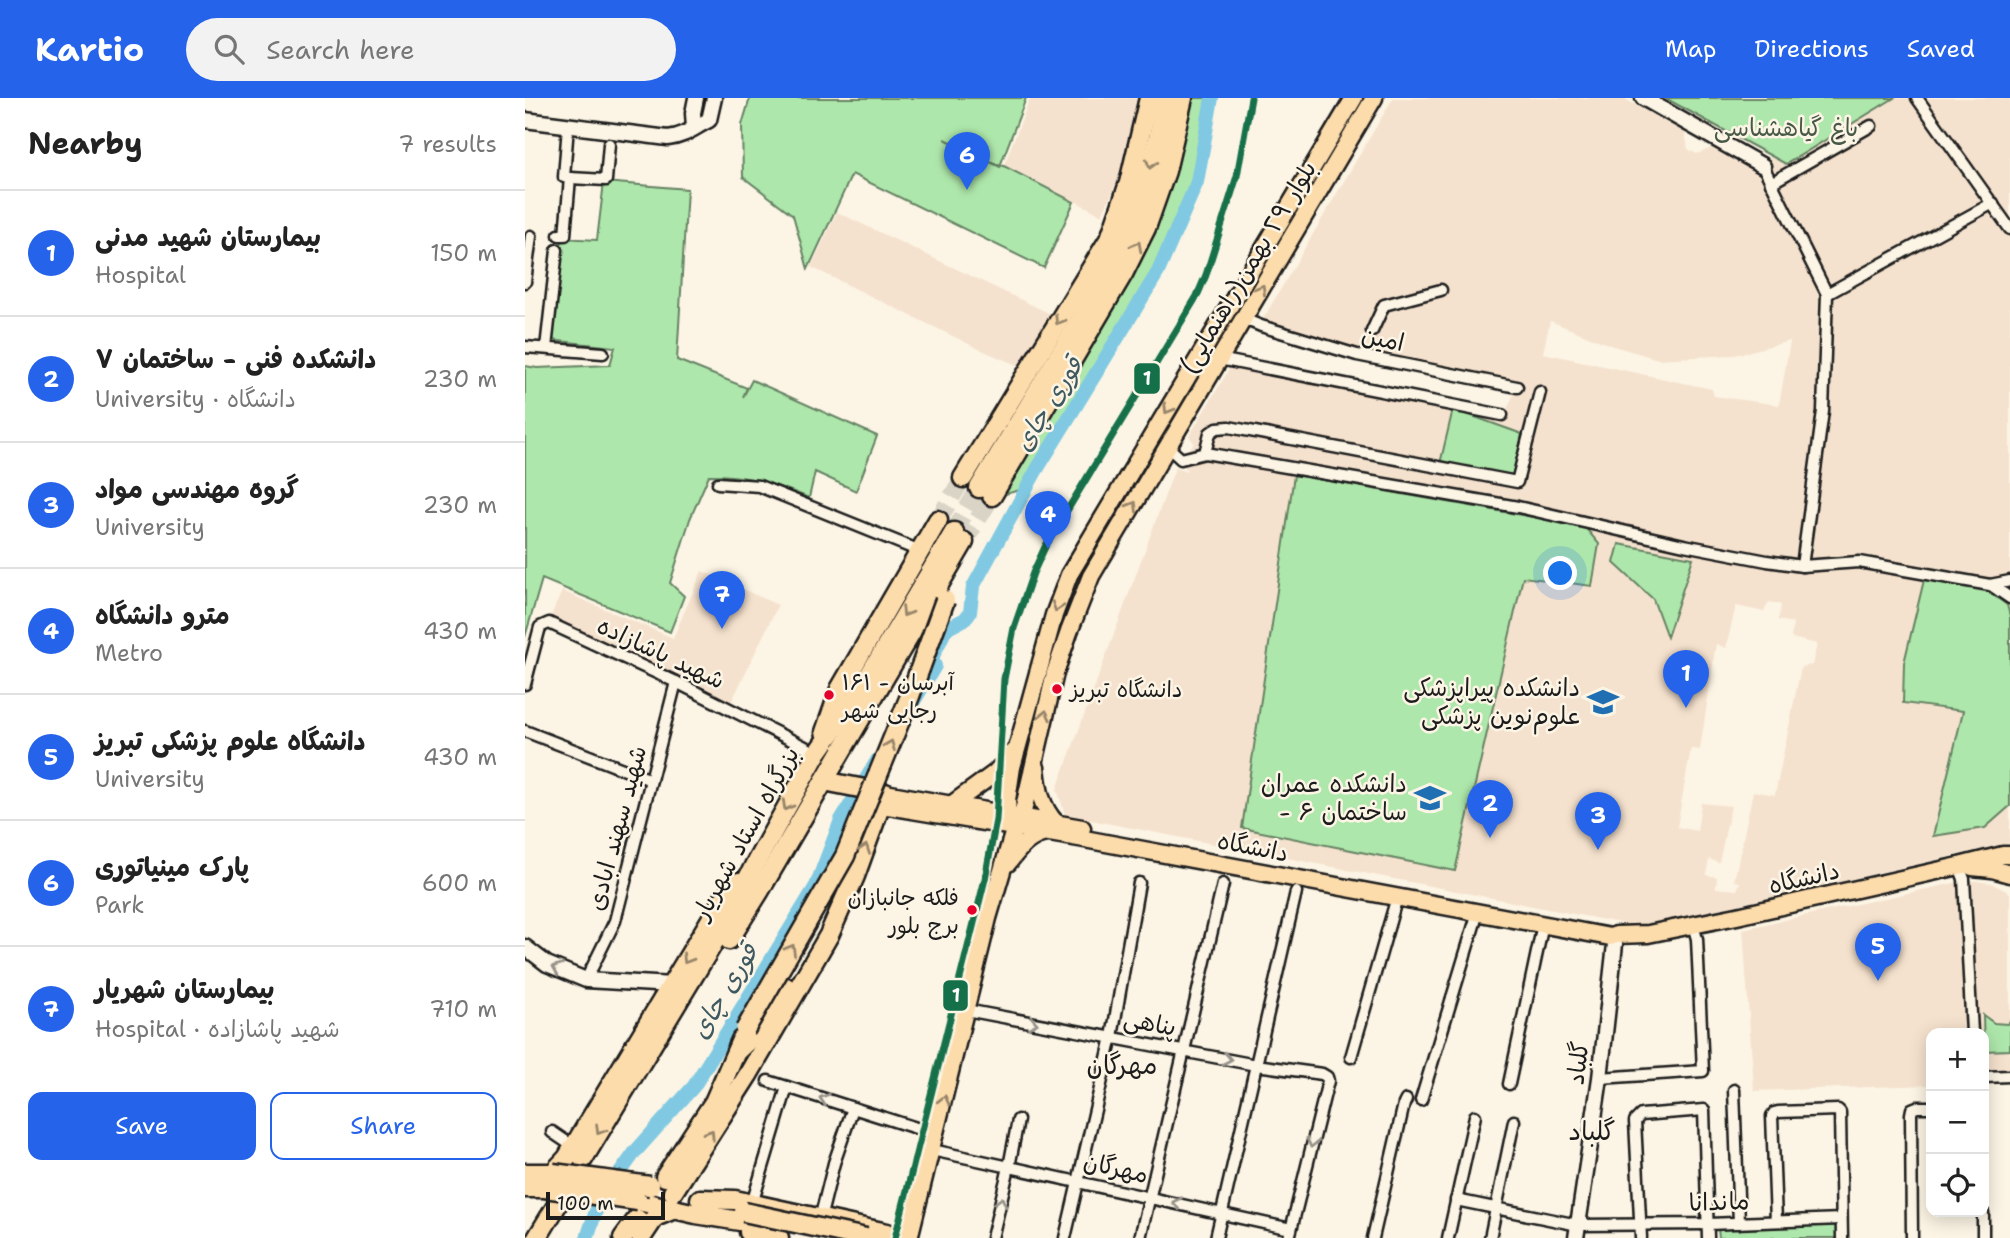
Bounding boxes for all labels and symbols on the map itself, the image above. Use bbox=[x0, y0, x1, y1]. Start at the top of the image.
park label: باغ گیاهشناسی bbox=[1714, 112, 1858, 145]
pin: 6 bbox=[944, 132, 990, 190]
street label: بلوار ٢٩ بهمن(راهنمایی) bbox=[1172, 155, 1324, 379]
one-way arrow bbox=[1144, 158, 1159, 170]
one-way arrow bbox=[1129, 241, 1143, 253]
one-way arrow bbox=[1253, 284, 1266, 297]
one-way arrow bbox=[1055, 312, 1068, 325]
street label: امین bbox=[1359, 319, 1407, 359]
water label: قوری چای bbox=[1005, 348, 1092, 458]
line badge: 1 bbox=[1133, 362, 1161, 395]
text: 1 bbox=[1143, 366, 1151, 391]
one-way arrow bbox=[1163, 401, 1176, 414]
pin: 4 bbox=[1025, 491, 1071, 549]
one-way arrow bbox=[1124, 501, 1137, 514]
your location bbox=[1543, 556, 1577, 590]
pin: 7 bbox=[699, 571, 745, 629]
one-way arrow bbox=[1051, 600, 1065, 613]
one-way arrow bbox=[902, 605, 915, 618]
street label: شهید پاشازاده bbox=[592, 609, 730, 697]
pin: 1 bbox=[1663, 650, 1709, 708]
place label: آبرسان - ۱۶۱ رجایی شهر bbox=[840, 668, 956, 725]
place label: دانشکده پیراپزشکی علوم‌نوین پزشکی bbox=[1403, 672, 1580, 735]
place label: دانشگاه تبریز bbox=[1068, 675, 1182, 704]
marker: دانشگاه تبریز bbox=[1050, 682, 1064, 696]
school or university icon: دانشکده پیراپزشکی علوم‌نوین پزشکی bbox=[1586, 685, 1620, 719]
marker: آبرسان - ۱۶۱ رجایی شهر bbox=[822, 688, 836, 702]
one-way arrow bbox=[1037, 709, 1051, 721]
one-way arrow bbox=[882, 740, 896, 752]
street label: بزرگراه استاد شهریار bbox=[684, 741, 807, 927]
street label: شهید سهند ابادی bbox=[580, 742, 654, 914]
place label: دانشکده عمران - ساختمان ۶ bbox=[1261, 768, 1407, 828]
pin: 2 bbox=[1467, 780, 1513, 838]
school or university icon: دانشکده عمران - ساختمان ۶ bbox=[1413, 781, 1447, 815]
pin: 3 bbox=[1575, 792, 1621, 850]
one-way arrow bbox=[782, 799, 795, 811]
street label: دانشگاه bbox=[1215, 824, 1291, 870]
one-way arrow bbox=[857, 844, 871, 856]
street label: دانشگاه bbox=[1765, 854, 1843, 902]
place label: فلکه جانبازان برج بلور bbox=[847, 883, 959, 940]
marker: فلکه جانبازان برج بلور bbox=[965, 903, 979, 917]
pin: 5 bbox=[1855, 923, 1901, 981]
water label: قوری چای bbox=[681, 935, 767, 1045]
one-way arrow bbox=[783, 944, 796, 957]
one-way arrow bbox=[683, 951, 696, 964]
one-way arrow bbox=[552, 962, 564, 976]
line badge: 1 bbox=[942, 979, 969, 1012]
text: 1 bbox=[952, 983, 960, 1008]
street label: پناهی bbox=[1121, 1002, 1179, 1044]
one-way arrow bbox=[1027, 1014, 1039, 1029]
street label: گلباد bbox=[1559, 1040, 1597, 1086]
district label: مهرگان bbox=[1086, 1047, 1158, 1082]
one-way arrow bbox=[1221, 1051, 1233, 1066]
one-way arrow bbox=[818, 1092, 830, 1107]
one-way arrow bbox=[935, 1095, 950, 1107]
district label: گلباد bbox=[1569, 1113, 1615, 1148]
one-way arrow bbox=[596, 1123, 609, 1136]
one-way arrow bbox=[702, 1129, 715, 1142]
one-way arrow bbox=[1306, 1137, 1320, 1149]
street label: مهرگان bbox=[1080, 1145, 1152, 1191]
street label: ماندانا bbox=[1688, 1185, 1750, 1219]
scale bar bbox=[546, 1189, 665, 1221]
one-way arrow bbox=[992, 1196, 1007, 1208]
one-way arrow bbox=[1171, 1197, 1183, 1211]

